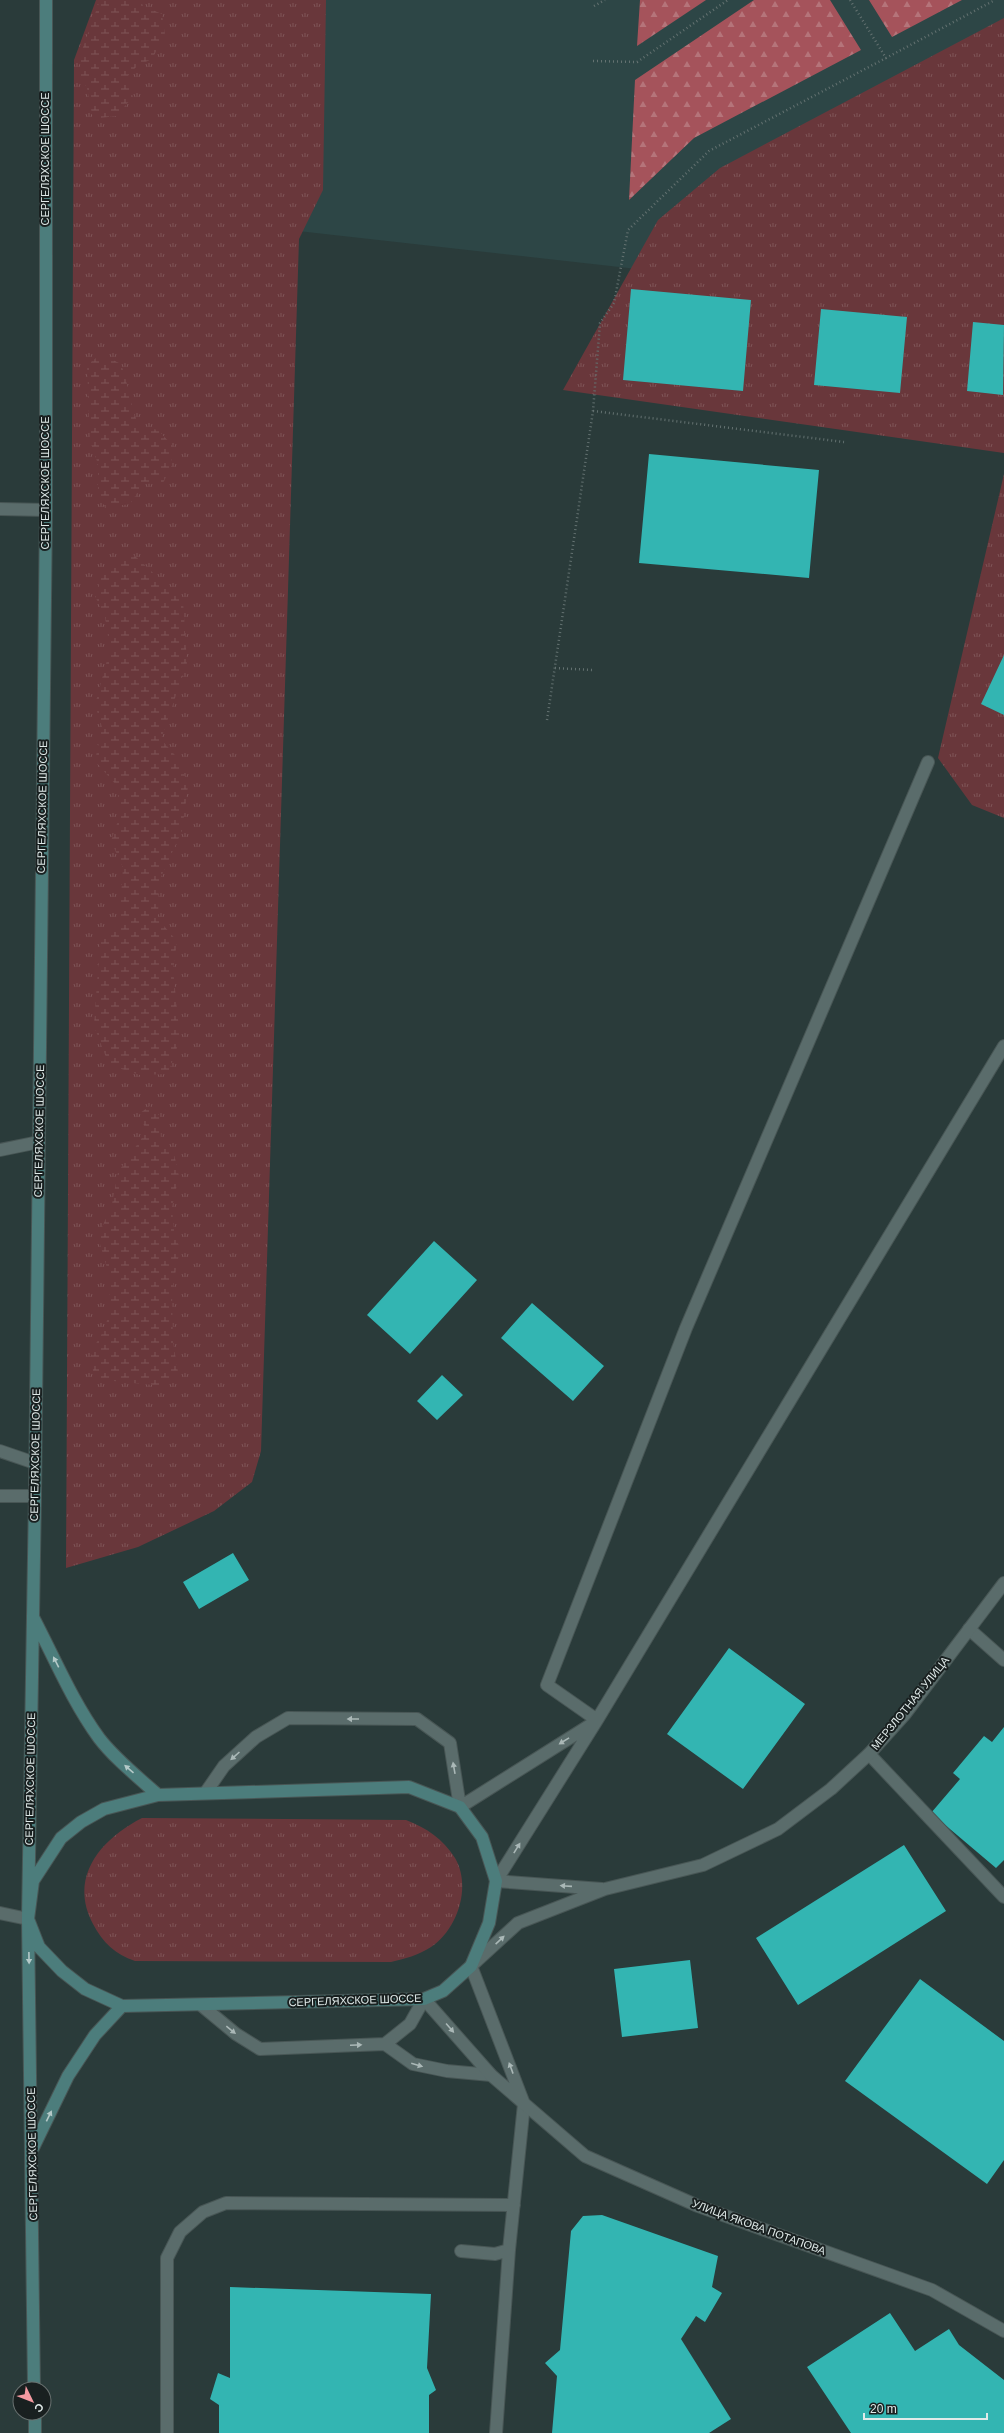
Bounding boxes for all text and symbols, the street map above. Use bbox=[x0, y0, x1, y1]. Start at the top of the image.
street label: СЕРГЕЛЯХСКОЕ ШОССЕ bbox=[39, 92, 51, 226]
street label: СЕРГЕЛЯХСКОЕ ШОССЕ bbox=[39, 416, 51, 550]
street label: СЕРГЕЛЯХСКОЕ ШОССЕ bbox=[35, 740, 49, 874]
street label: СЕРГЕЛЯХСКОЕ ШОССЕ bbox=[32, 1064, 46, 1198]
street label: СЕРГЕЛЯХСКОЕ ШОССЕ bbox=[28, 1388, 42, 1522]
street label: МЕРЗЛОТНАЯ УЛИЦА bbox=[869, 1654, 952, 1752]
one-way arrow bbox=[53, 1656, 59, 1668]
street label: СЕРГЕЛЯХСКОЕ ШОССЕ bbox=[23, 1712, 37, 1846]
one-way arrow bbox=[346, 1716, 359, 1722]
one-way arrow bbox=[558, 1737, 570, 1744]
one-way arrow bbox=[230, 1751, 240, 1761]
one-way arrow bbox=[451, 1762, 457, 1774]
one-way arrow bbox=[123, 1764, 134, 1773]
one-way arrow bbox=[513, 1842, 520, 1854]
one-way arrow bbox=[560, 1882, 572, 1889]
one-way arrow bbox=[495, 1935, 505, 1944]
one-way arrow bbox=[26, 1952, 32, 1965]
street label: СЕРГЕЛЯХСКОЕ ШОССЕ bbox=[288, 1992, 422, 2008]
one-way arrow bbox=[445, 2023, 454, 2033]
one-way arrow bbox=[226, 2026, 237, 2035]
one-way arrow bbox=[350, 2042, 363, 2048]
one-way arrow bbox=[508, 2061, 514, 2073]
one-way arrow bbox=[411, 2062, 424, 2068]
street label: СЕРГЕЛЯХСКОЕ ШОССЕ bbox=[25, 2087, 39, 2221]
one-way arrow bbox=[46, 2110, 52, 2122]
street label: УЛИЦА ЯКОВА ПОТАПОВА bbox=[691, 2197, 828, 2257]
north arrow bbox=[12, 2381, 52, 2421]
scale bar bbox=[864, 2395, 987, 2421]
text: С bbox=[32, 2401, 46, 2415]
text: 20 m bbox=[870, 2402, 897, 2416]

